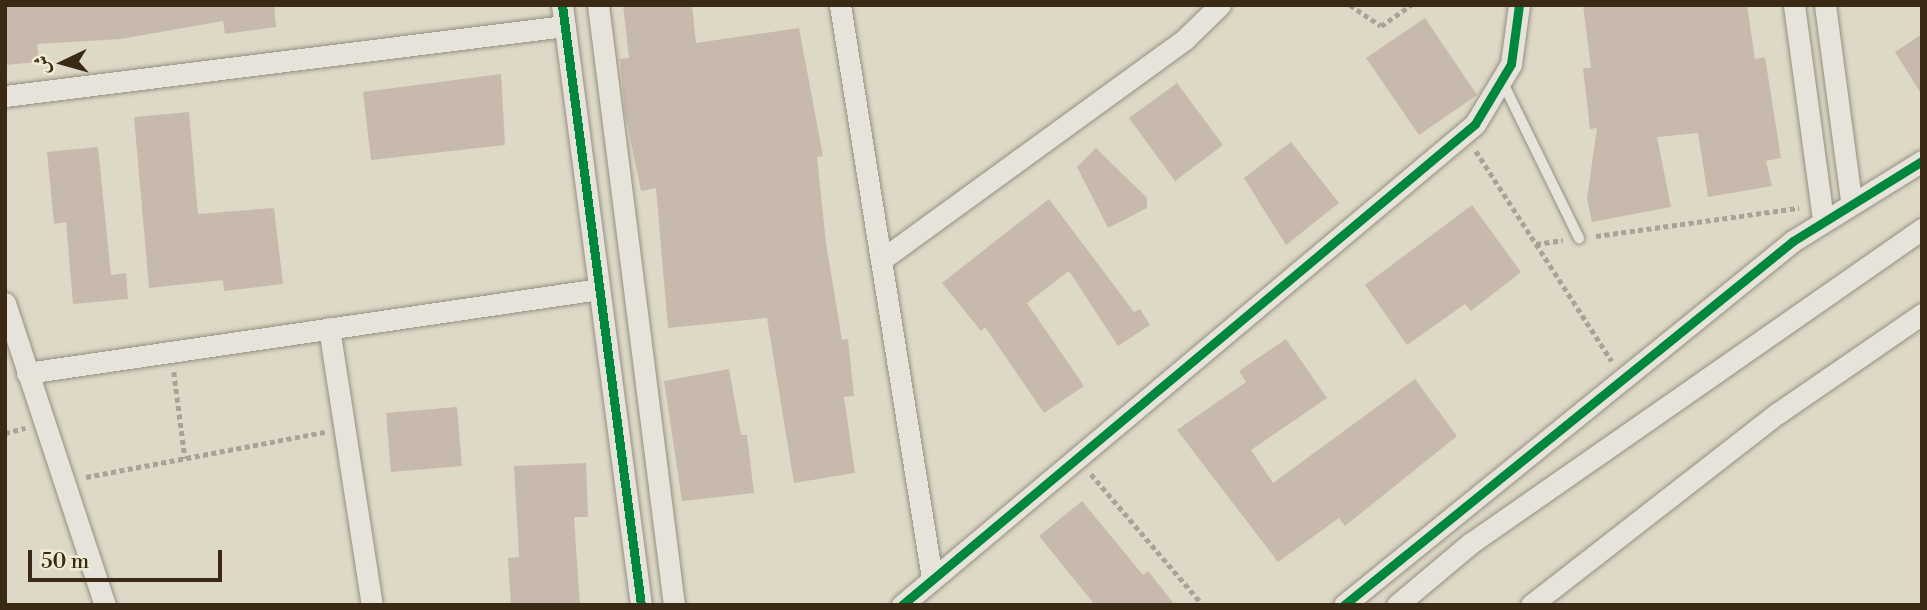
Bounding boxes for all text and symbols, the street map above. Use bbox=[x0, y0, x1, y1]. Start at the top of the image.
north arrow bbox=[28, 28, 98, 98]
text: ش bbox=[29, 54, 55, 75]
scale bar bbox=[32, 536, 226, 580]
text: 50 m bbox=[41, 549, 89, 575]

